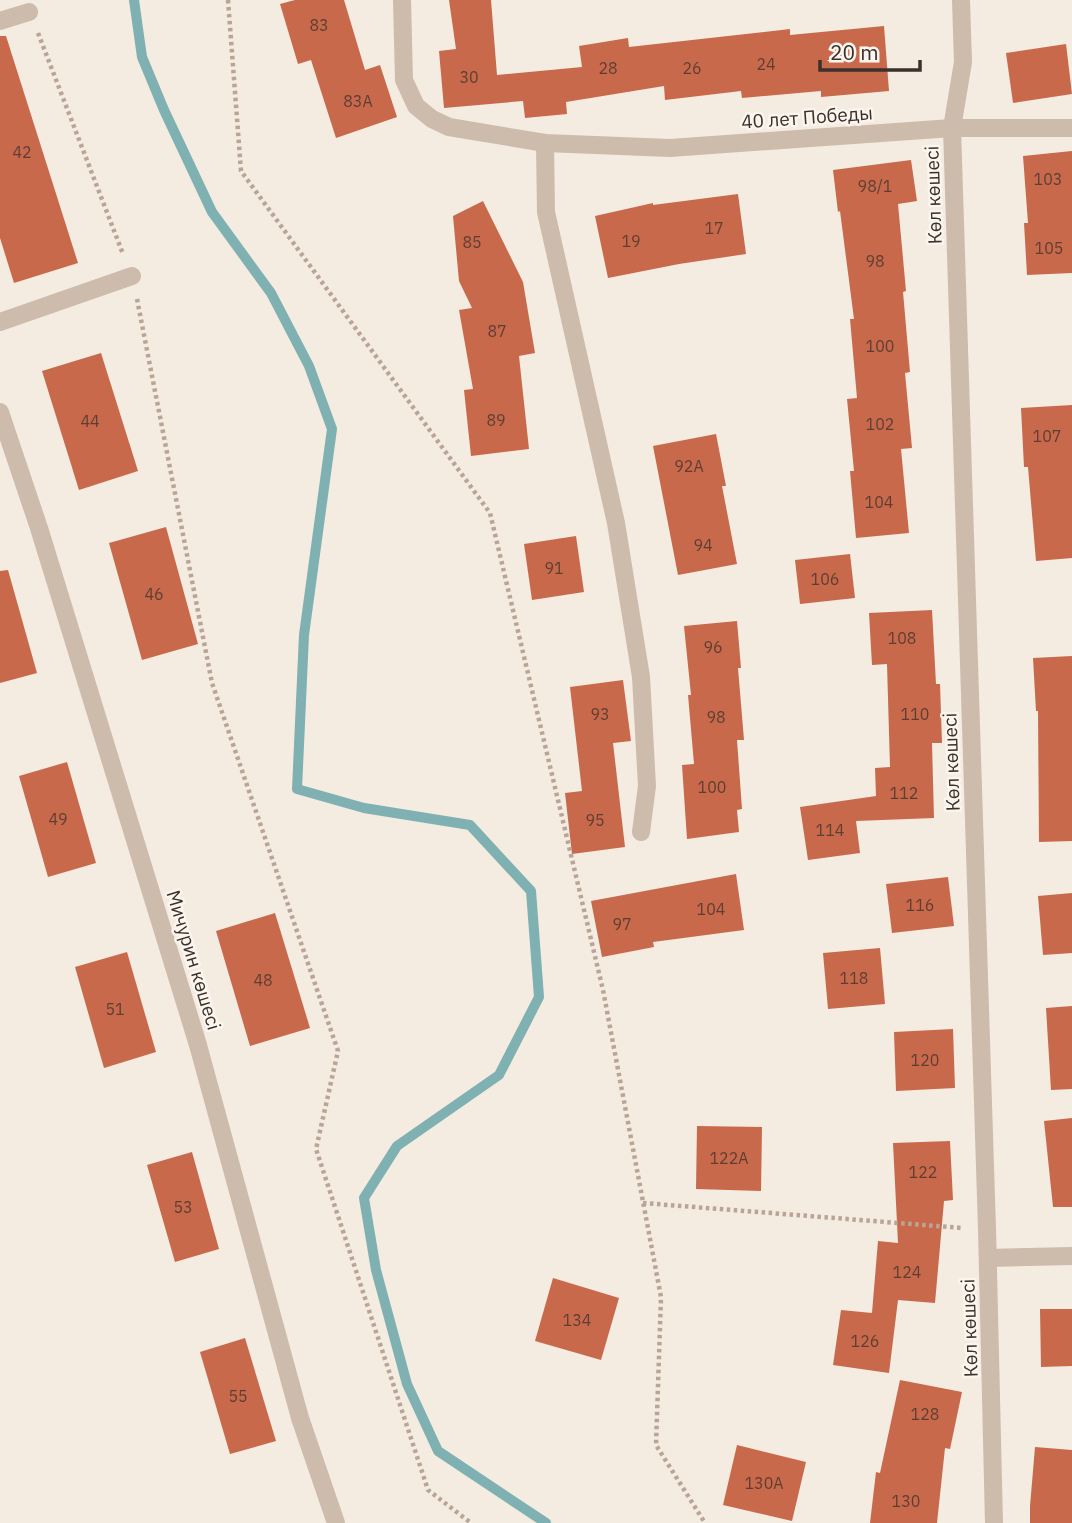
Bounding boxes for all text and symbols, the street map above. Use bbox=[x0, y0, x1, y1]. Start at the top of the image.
house number: 83 bbox=[309, 15, 329, 35]
scale bar bbox=[820, 28, 920, 72]
text: 20 m bbox=[830, 38, 879, 66]
house number: 24 bbox=[756, 54, 776, 74]
house number: 28 bbox=[598, 58, 618, 78]
house number: 26 bbox=[682, 58, 702, 78]
house number: 30 bbox=[459, 67, 479, 87]
house number: 83А bbox=[343, 91, 373, 111]
street label: 40 лет Победы bbox=[740, 100, 874, 134]
house number: 42 bbox=[12, 142, 32, 162]
street label: Көл көшесі bbox=[919, 145, 947, 245]
house number: 103 bbox=[1034, 169, 1062, 189]
house number: 98/1 bbox=[858, 176, 892, 196]
house number: 17 bbox=[704, 218, 724, 238]
house number: 19 bbox=[621, 231, 641, 251]
house number: 85 bbox=[462, 232, 482, 252]
house number: 105 bbox=[1035, 238, 1063, 258]
house number: 98 bbox=[865, 251, 885, 271]
house number: 87 bbox=[487, 321, 507, 341]
house number: 100 bbox=[866, 336, 894, 356]
house number: 89 bbox=[486, 410, 506, 430]
house number: 44 bbox=[80, 411, 100, 431]
house number: 102 bbox=[866, 414, 894, 434]
house number: 107 bbox=[1033, 426, 1061, 446]
house number: 92А bbox=[674, 456, 704, 476]
house number: 104 bbox=[865, 492, 893, 512]
house number: 94 bbox=[693, 535, 713, 555]
house number: 91 bbox=[544, 558, 564, 578]
house number: 106 bbox=[811, 569, 839, 589]
house number: 46 bbox=[144, 584, 164, 604]
house number: 108 bbox=[888, 628, 916, 648]
house number: 96 bbox=[703, 637, 723, 657]
house number: 93 bbox=[590, 704, 610, 724]
house number: 110 bbox=[901, 704, 929, 724]
house number: 98 bbox=[706, 707, 726, 727]
street label: Көл көшесі bbox=[937, 712, 965, 812]
house number: 100 bbox=[698, 777, 726, 797]
house number: 112 bbox=[890, 783, 918, 803]
house number: 49 bbox=[48, 809, 68, 829]
house number: 95 bbox=[585, 810, 605, 830]
house number: 114 bbox=[816, 820, 844, 840]
street label: Мичурин көшесі bbox=[161, 887, 227, 1033]
house number: 116 bbox=[906, 895, 934, 915]
house number: 104 bbox=[697, 899, 725, 919]
house number: 97 bbox=[612, 914, 632, 934]
house number: 118 bbox=[840, 968, 868, 988]
house number: 48 bbox=[253, 970, 273, 990]
house number: 51 bbox=[105, 999, 125, 1019]
house number: 120 bbox=[911, 1050, 939, 1070]
house number: 122А bbox=[709, 1148, 749, 1168]
house number: 122 bbox=[909, 1162, 937, 1182]
house number: 53 bbox=[173, 1197, 193, 1217]
house number: 124 bbox=[893, 1262, 921, 1282]
street label: Көл көшесі bbox=[955, 1278, 983, 1378]
house number: 134 bbox=[563, 1310, 591, 1330]
house number: 126 bbox=[851, 1331, 879, 1351]
house number: 55 bbox=[228, 1386, 248, 1406]
house number: 128 bbox=[911, 1404, 939, 1424]
house number: 130А bbox=[744, 1473, 784, 1493]
house number: 130 bbox=[892, 1491, 920, 1511]

